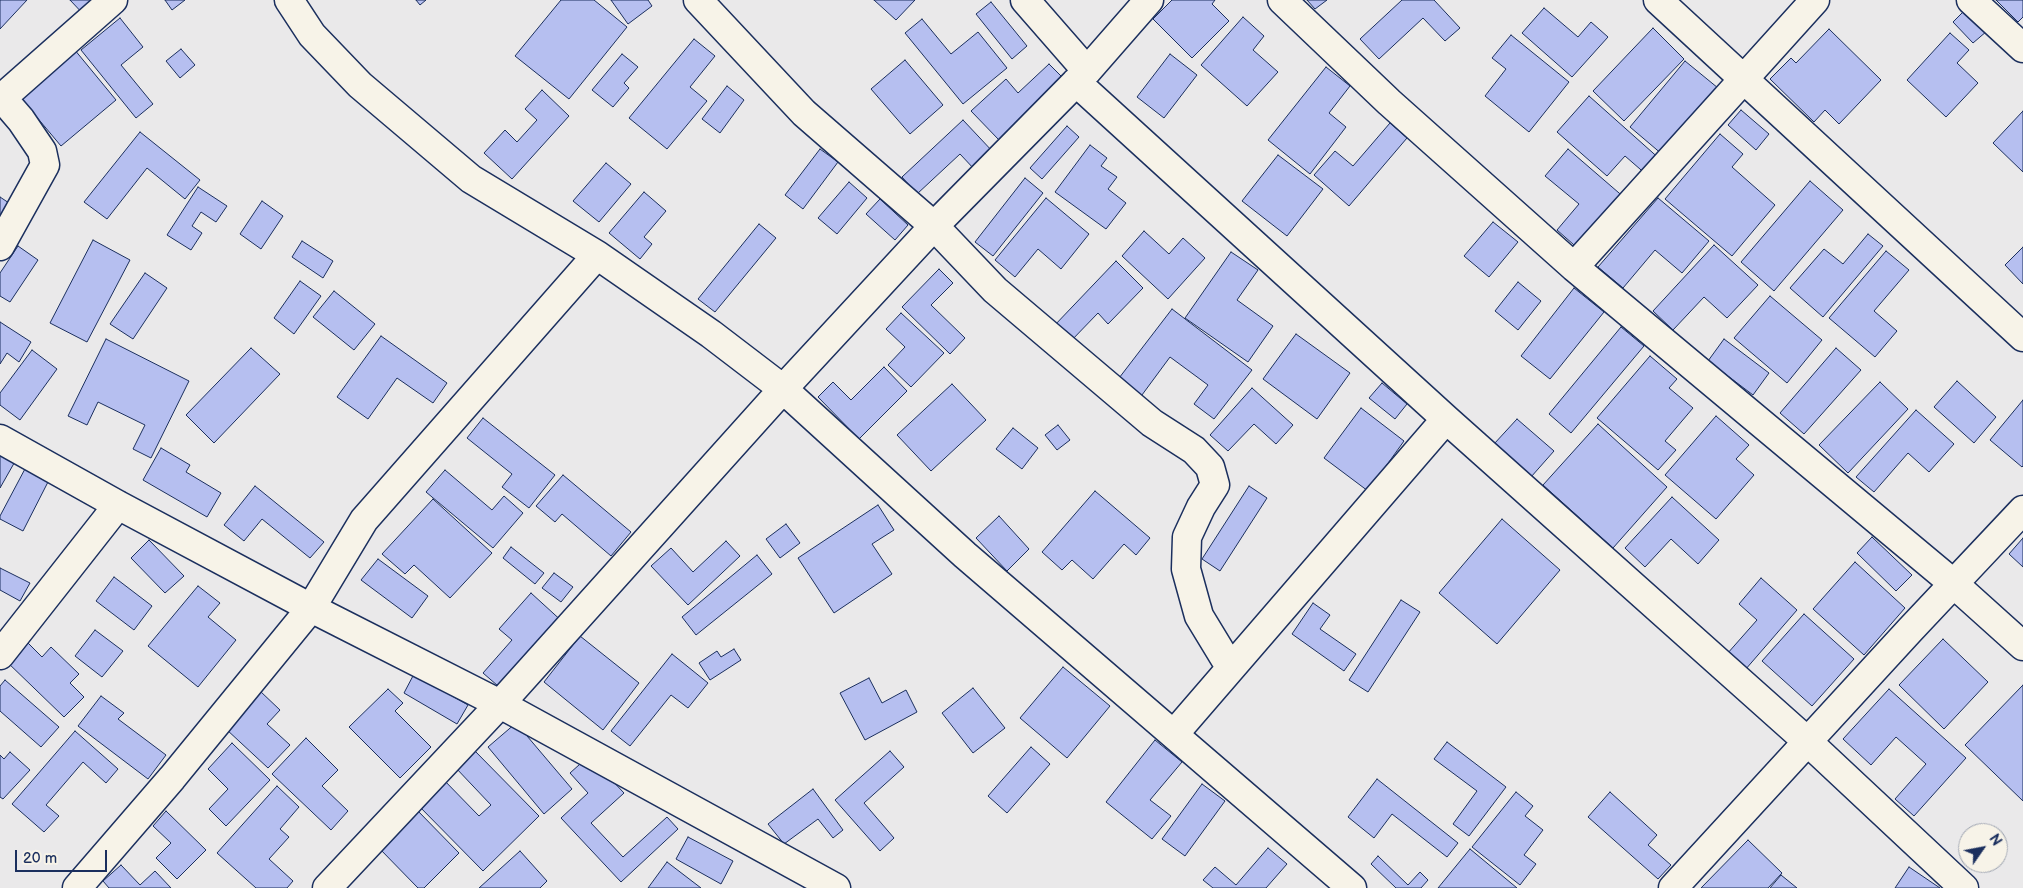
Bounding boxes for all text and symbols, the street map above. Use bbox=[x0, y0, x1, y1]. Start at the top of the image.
north arrow bbox=[1958, 823, 2008, 873]
text: N bbox=[1985, 831, 2005, 849]
scale bar bbox=[18, 840, 110, 872]
text: 20 m bbox=[23, 849, 57, 868]

